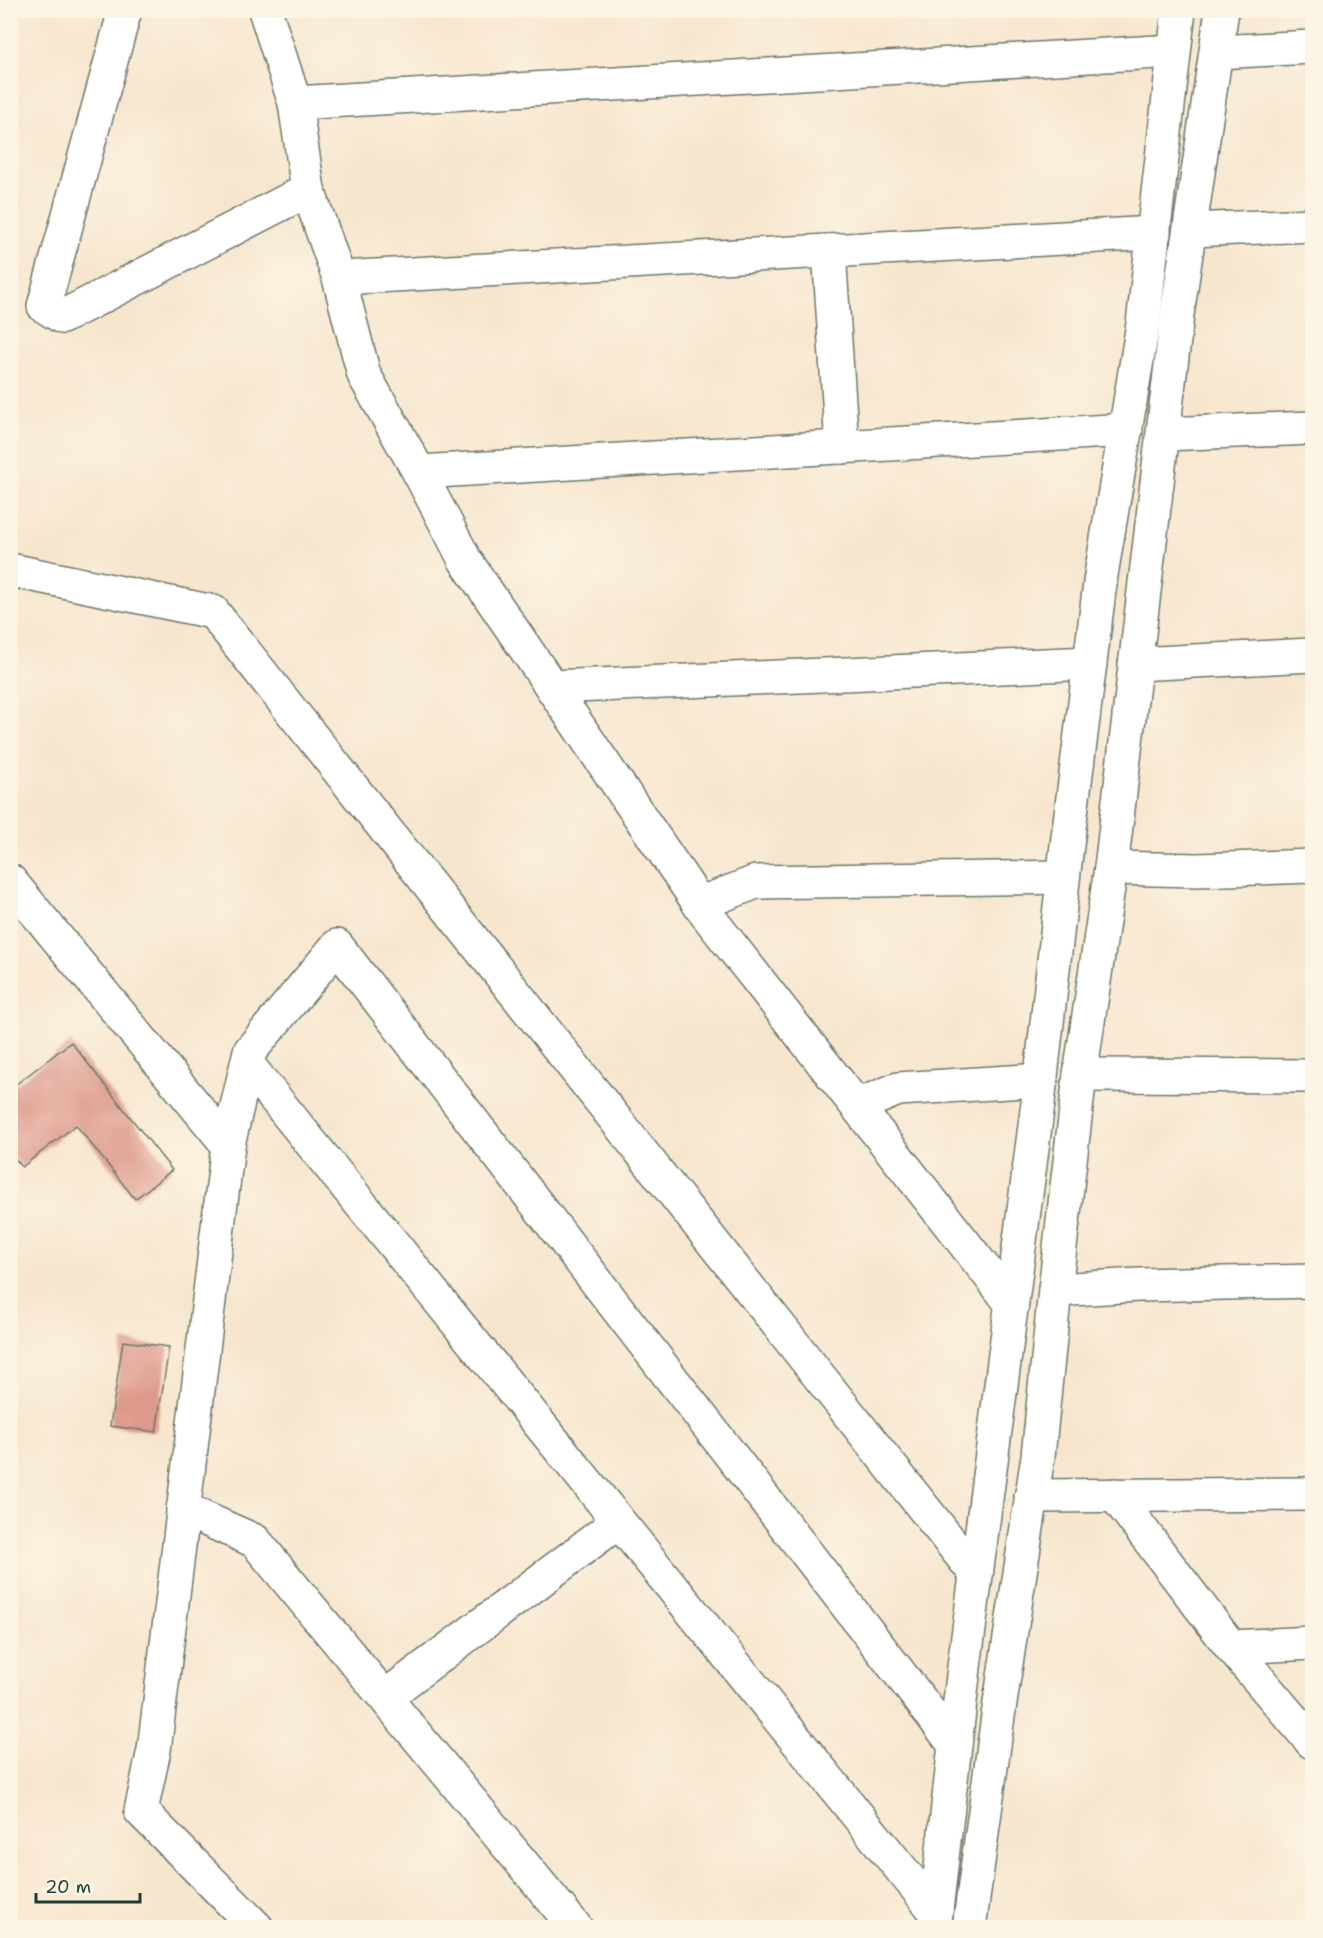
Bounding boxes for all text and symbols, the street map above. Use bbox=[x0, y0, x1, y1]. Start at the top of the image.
scale bar bbox=[36, 1866, 140, 1904]
text: 20 m bbox=[45, 1875, 91, 1899]

